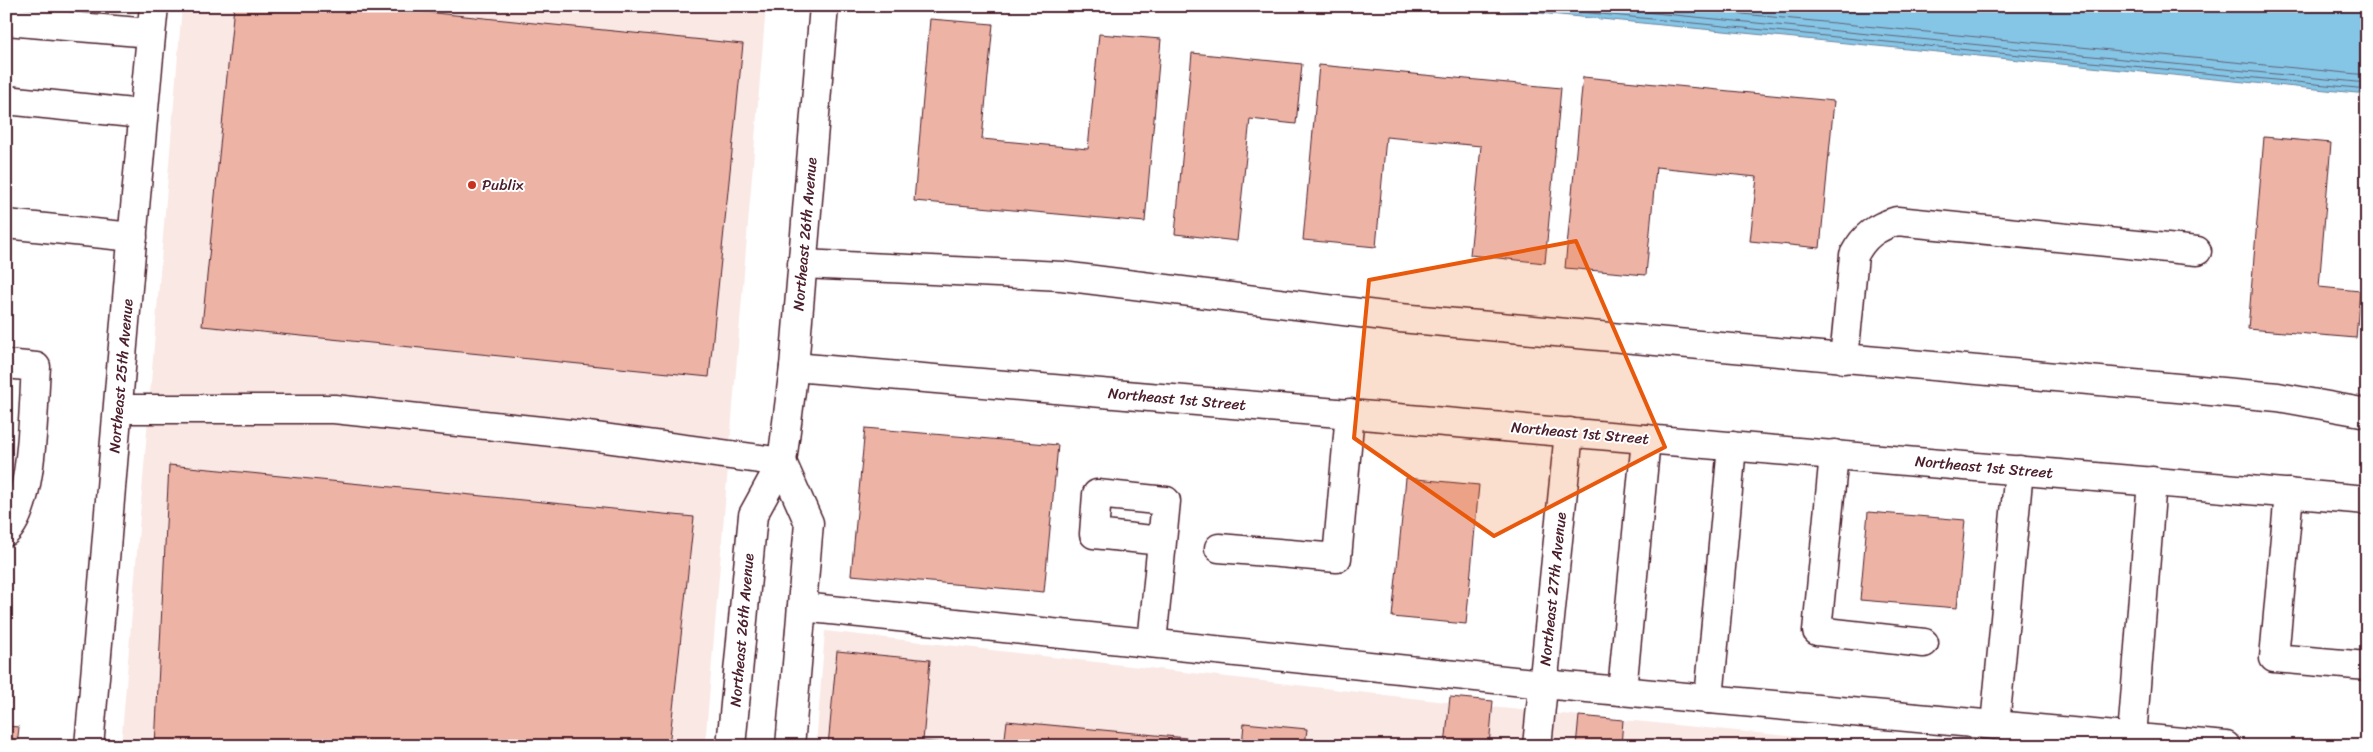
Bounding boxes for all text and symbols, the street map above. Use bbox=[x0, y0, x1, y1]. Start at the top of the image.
street label: Northeast 26th Avenue bbox=[785, 156, 825, 312]
place label: Publix bbox=[482, 172, 524, 198]
marker: Publix bbox=[466, 179, 478, 191]
street label: Northeast 25th Avenue bbox=[101, 298, 141, 454]
street label: Northeast 1st Street bbox=[1107, 380, 1247, 418]
street label: Northeast 1st Street bbox=[1510, 414, 1650, 452]
street label: Northeast 1st Street bbox=[1914, 448, 2054, 486]
street label: Northeast 27th Avenue bbox=[1532, 511, 1574, 667]
street label: Northeast 26th Avenue bbox=[722, 552, 762, 708]

